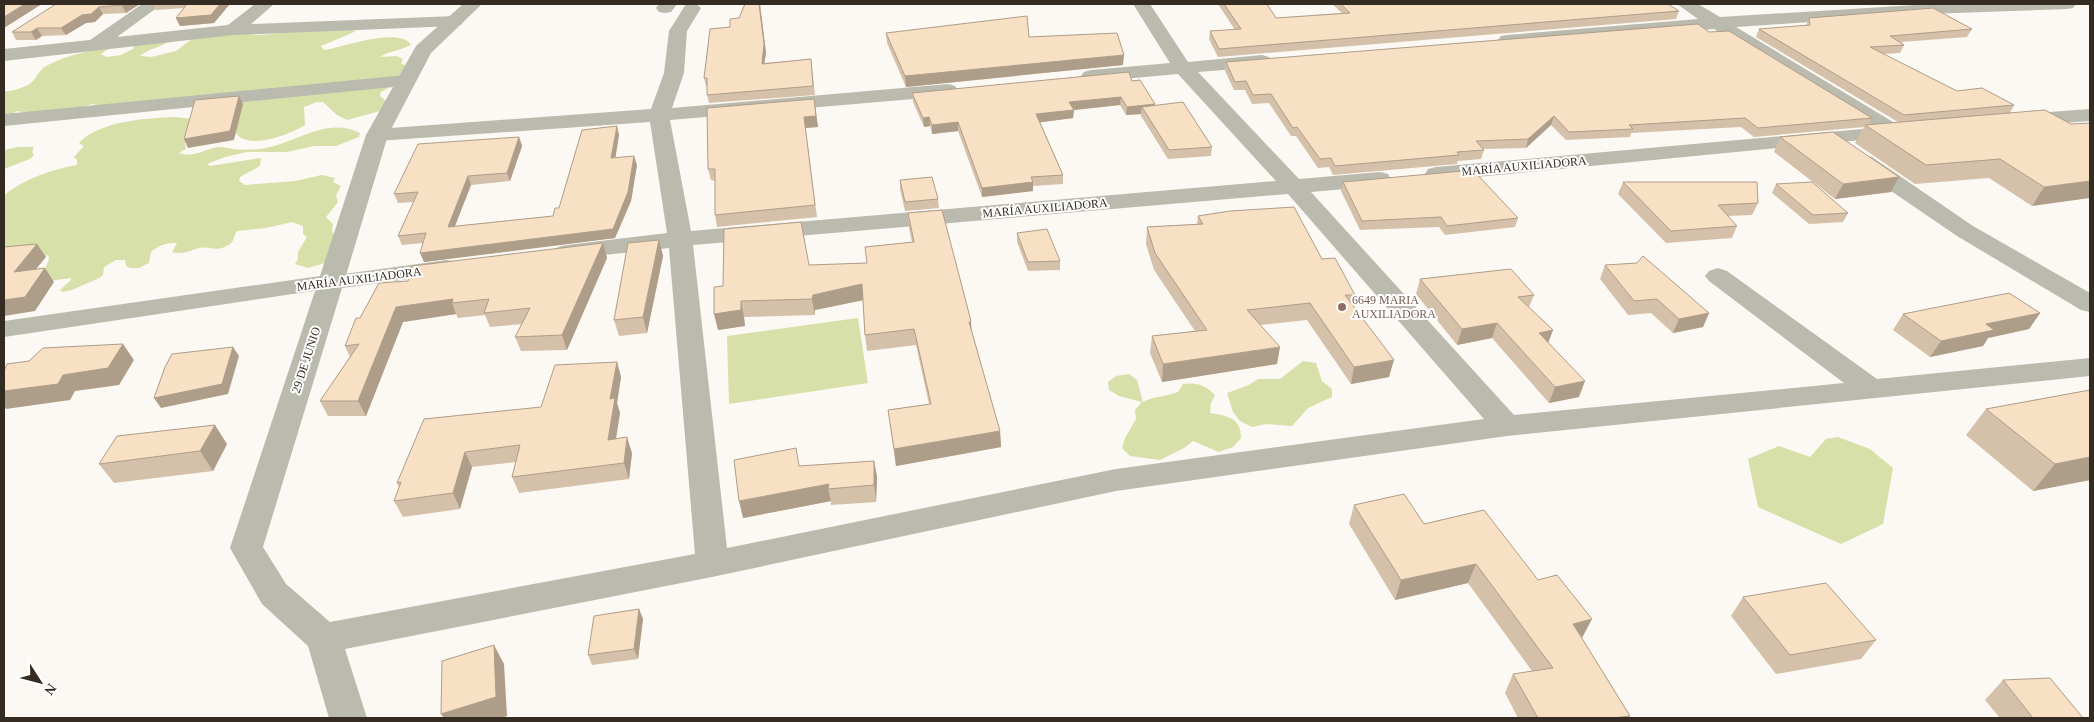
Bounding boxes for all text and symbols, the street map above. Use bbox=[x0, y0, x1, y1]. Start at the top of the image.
street label: MARÍA AUXILIADORA bbox=[1461, 154, 1588, 178]
street label: MARÍA AUXILIADORA bbox=[982, 196, 1109, 220]
street label: MARÍA AUXILIADORA bbox=[296, 264, 423, 294]
place label: 6649 MARIA AUXILIADORA bbox=[1352, 293, 1436, 321]
marker: 6649 MARIA AUXILIADORA bbox=[1336, 301, 1348, 313]
street label: 29 DE JUNIO bbox=[289, 325, 323, 395]
north arrow bbox=[15, 657, 65, 707]
text: N bbox=[41, 681, 59, 698]

